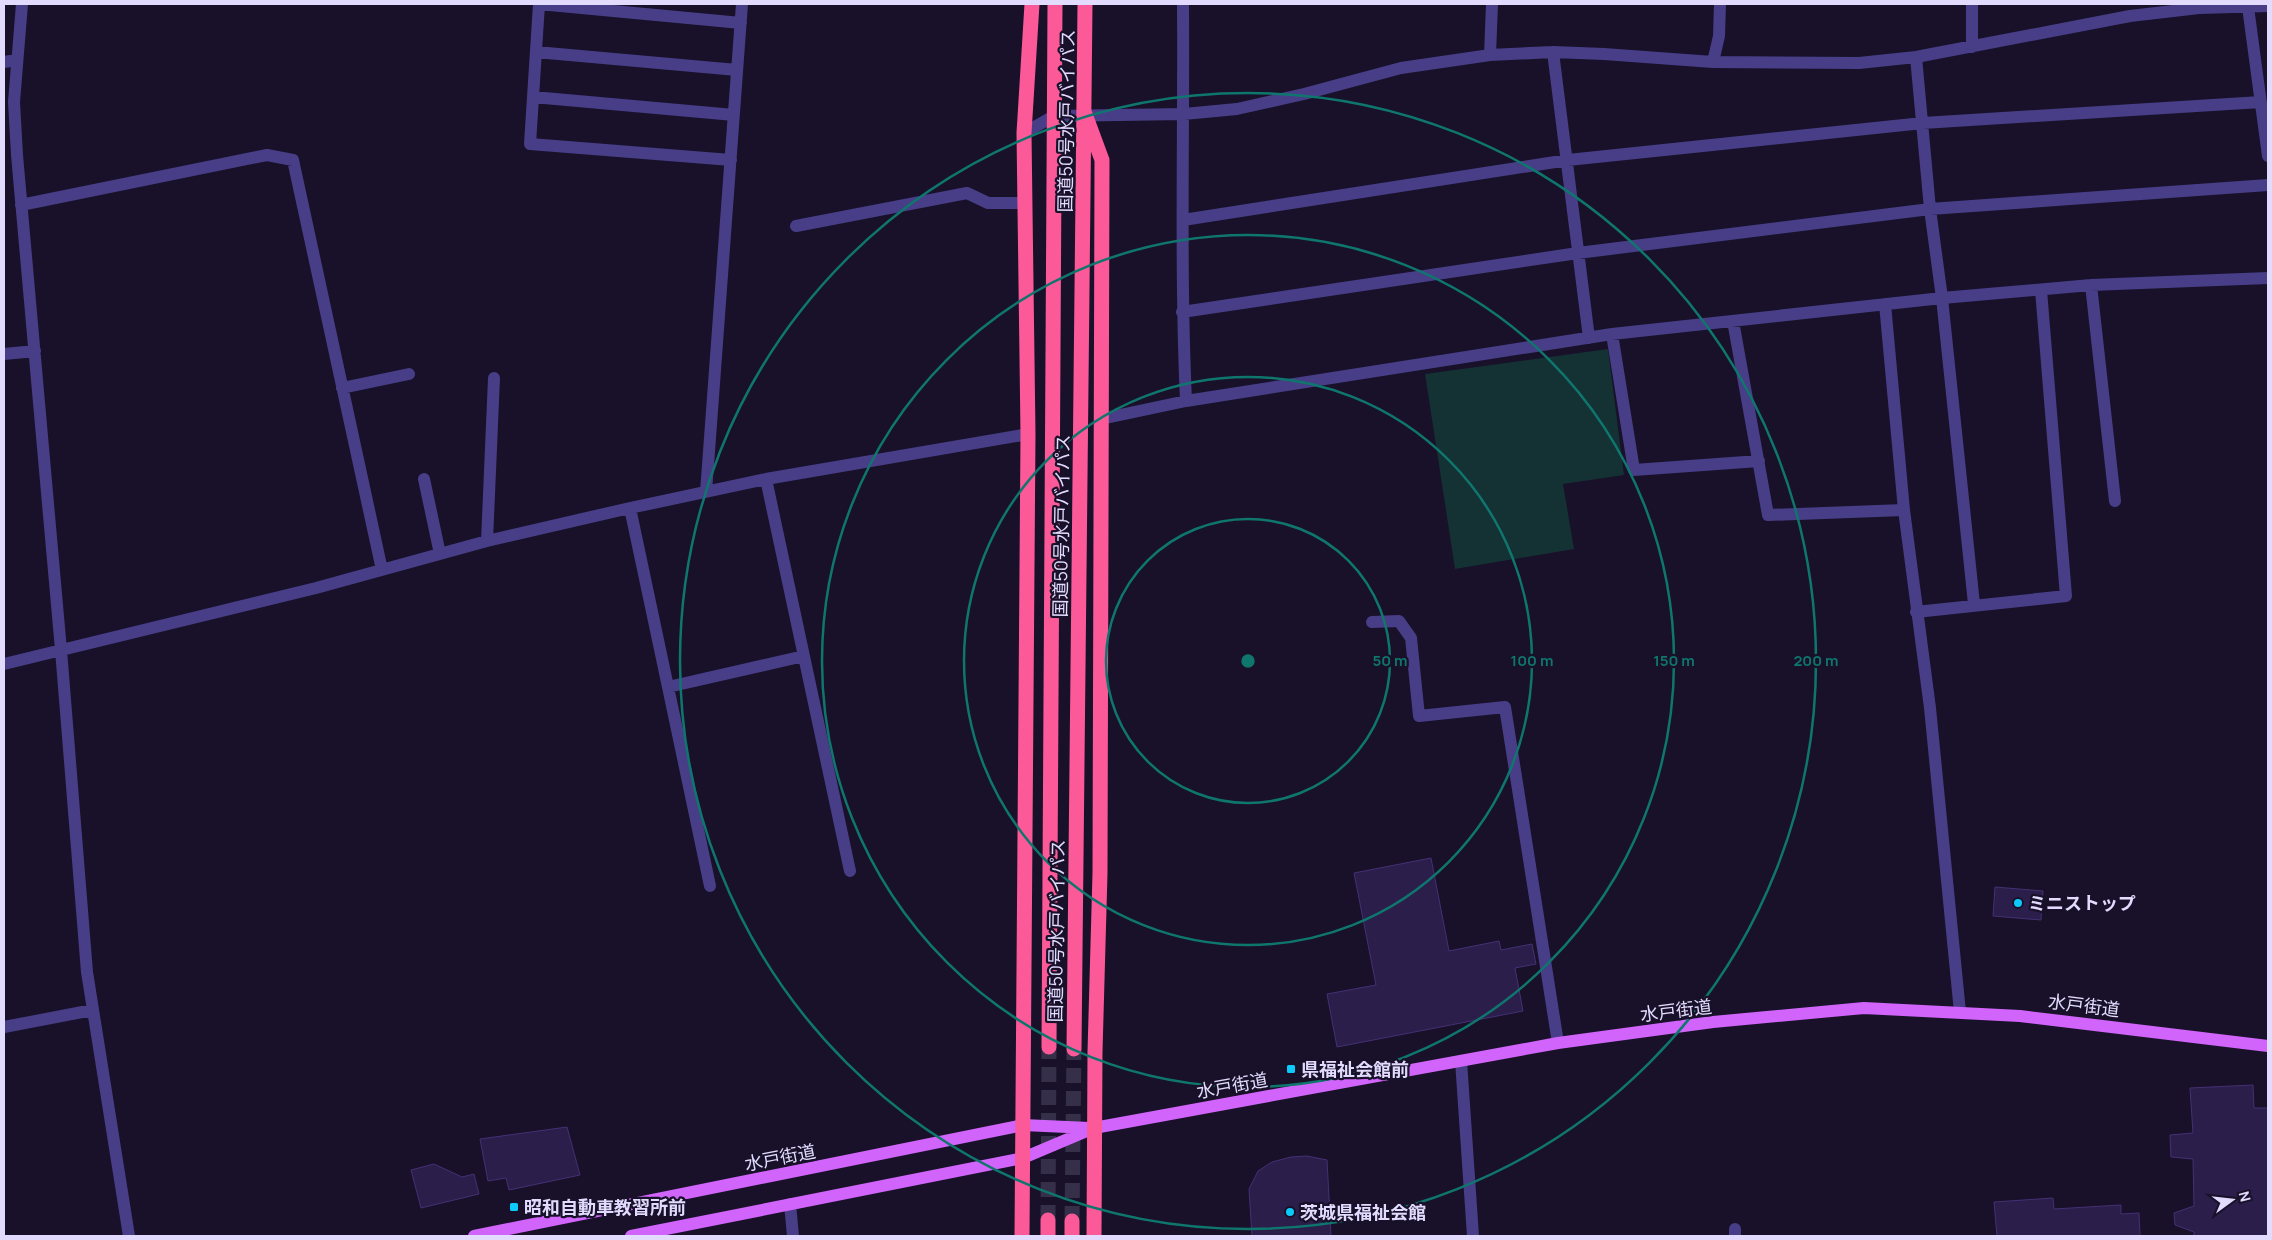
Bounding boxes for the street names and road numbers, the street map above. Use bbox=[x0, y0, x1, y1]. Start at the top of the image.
street label: 国道50号水戸バイパス bbox=[1052, 29, 1080, 213]
street label: 国道50号水戸バイパス bbox=[1047, 434, 1075, 618]
street label: 国道50号水戸バイパス bbox=[1042, 839, 1070, 1023]
street label: 水戸街道 bbox=[2047, 989, 2121, 1021]
street label: 水戸街道 bbox=[1639, 994, 1713, 1026]
street label: 水戸街道 bbox=[1194, 1067, 1270, 1103]
street label: 水戸街道 bbox=[742, 1138, 818, 1176]

